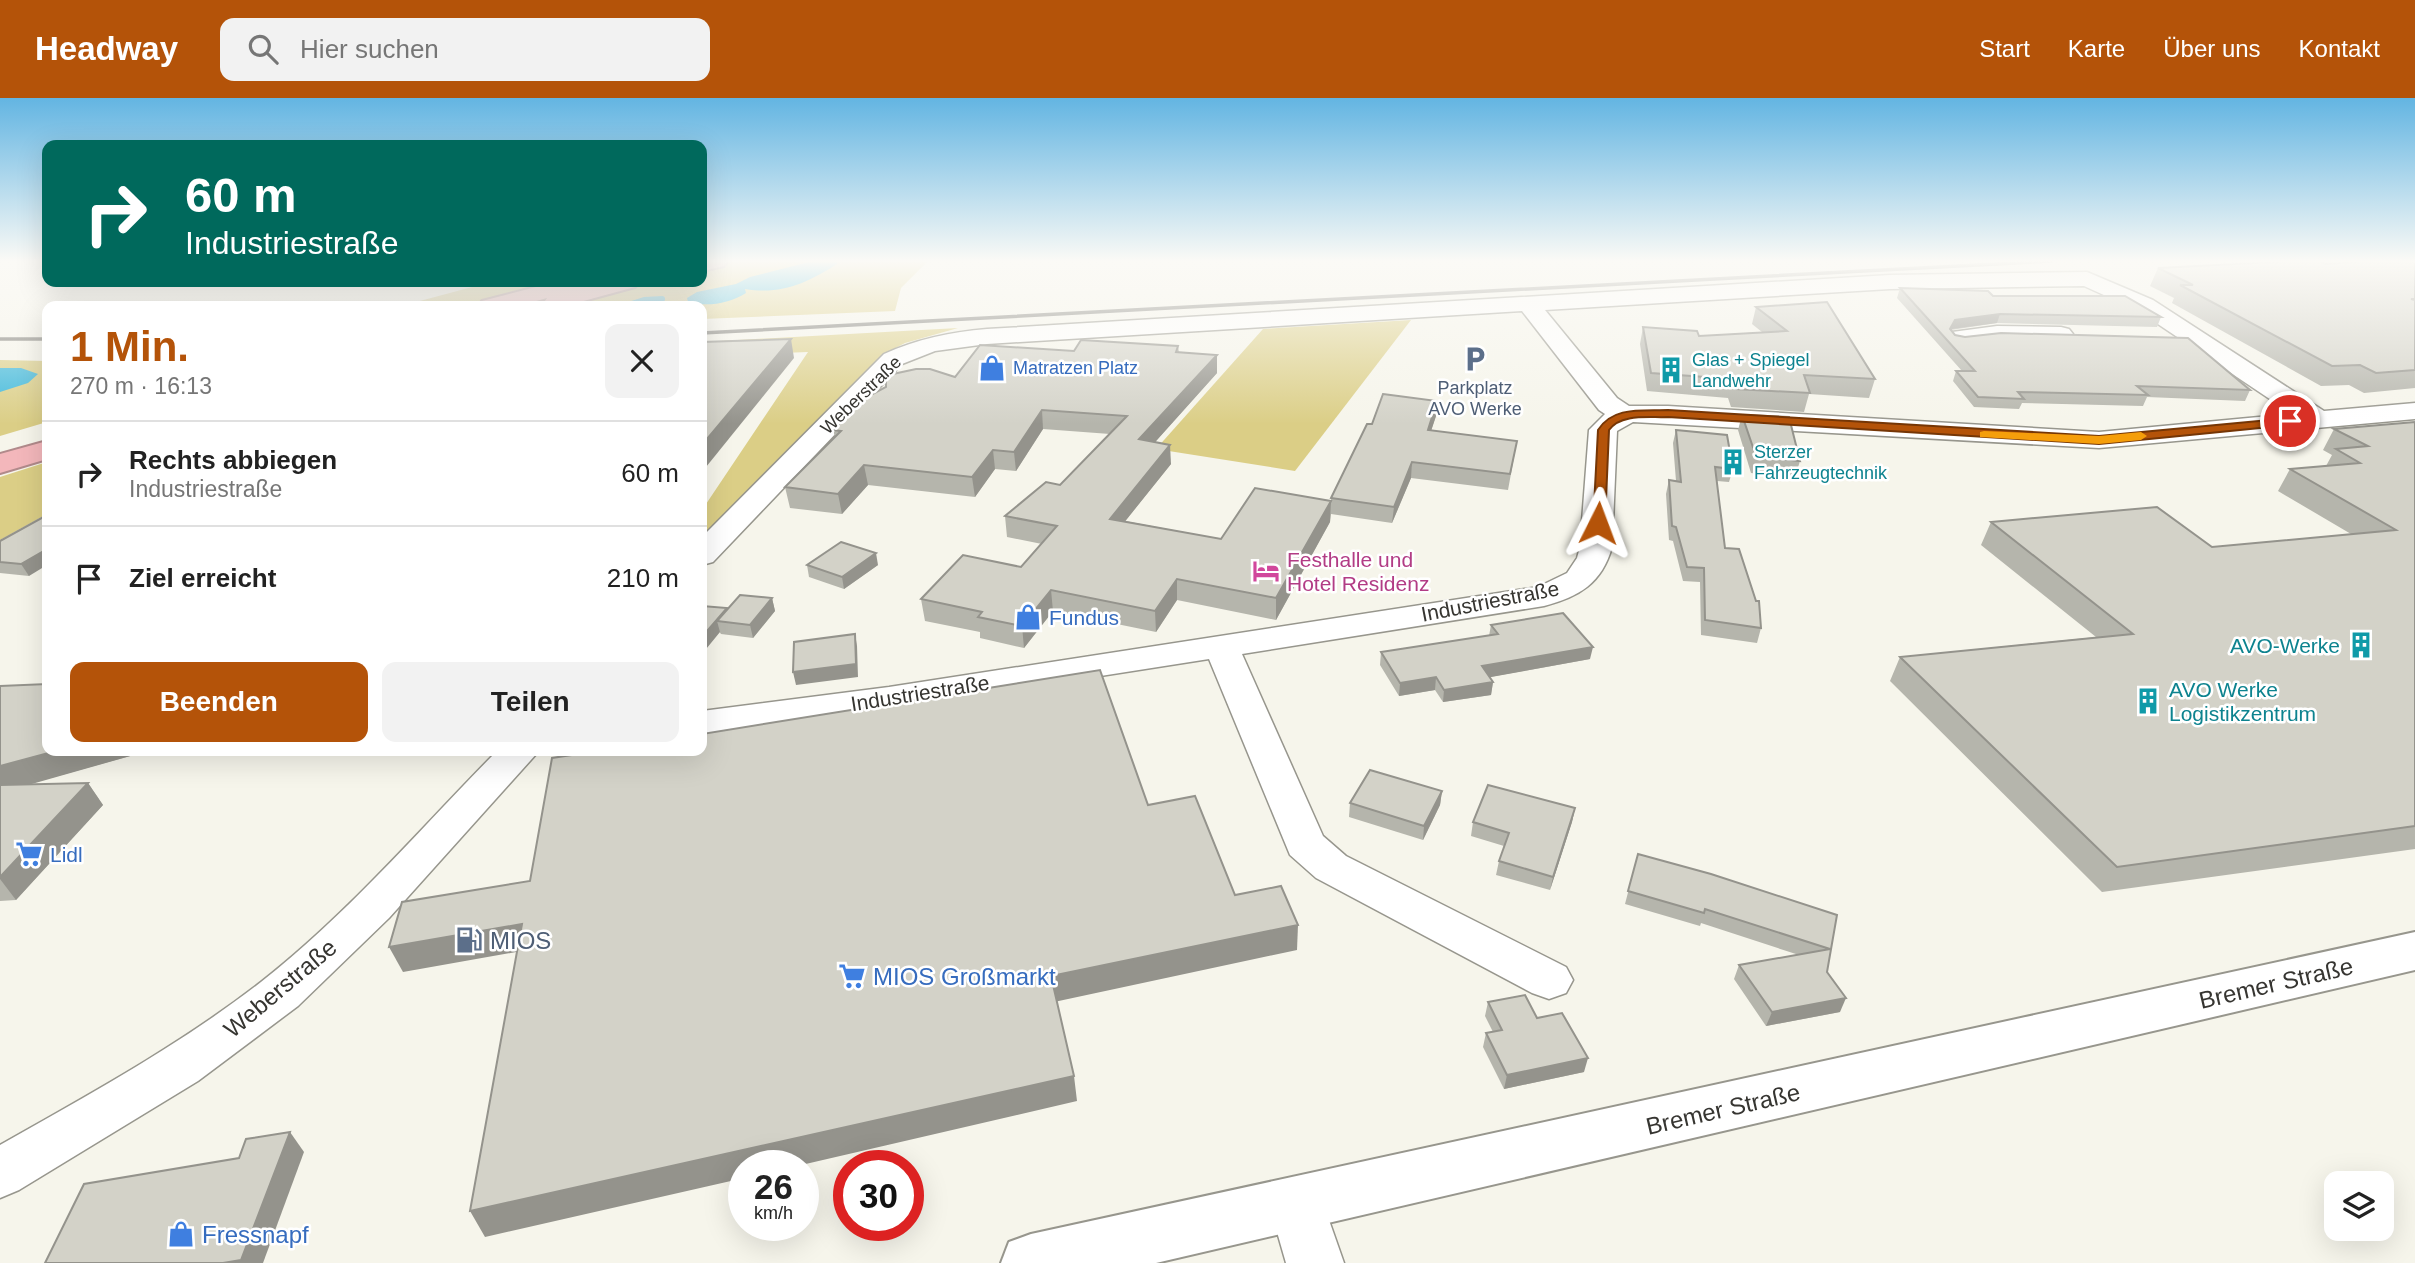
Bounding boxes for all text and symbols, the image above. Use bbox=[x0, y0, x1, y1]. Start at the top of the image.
search box bbox=[220, 18, 710, 81]
text: Headway bbox=[35, 30, 178, 67]
icon: search bbox=[244, 30, 282, 68]
text: Hier suchen bbox=[300, 34, 439, 64]
text: Start bbox=[1979, 35, 2030, 62]
text: Karte bbox=[2068, 35, 2125, 62]
text: Über uns bbox=[2163, 35, 2261, 62]
text: Kontakt bbox=[2299, 35, 2380, 62]
icon: right bbox=[70, 168, 161, 259]
text: 60 m bbox=[185, 168, 297, 222]
text: Industriestraße bbox=[185, 225, 398, 261]
text: 1 Min. bbox=[70, 323, 189, 370]
button: close bbox=[605, 324, 679, 398]
parking icon: Parkplatz AVO Werke bbox=[1460, 344, 1490, 374]
place label: Glas + Spiegel Landwehr bbox=[1692, 350, 1810, 391]
street label: Weberstraße bbox=[817, 352, 905, 438]
shop icon: Matratzen Platz bbox=[977, 353, 1007, 383]
building icon: Glas + Spiegel Landwehr bbox=[1656, 355, 1686, 385]
place label: Matratzen Platz bbox=[1013, 358, 1138, 378]
text: 270 m · 16:13 bbox=[70, 373, 212, 399]
place label: Parkplatz AVO Werke bbox=[1428, 378, 1522, 419]
pin bbox=[2260, 391, 2320, 451]
icon: arrive bbox=[2271, 402, 2309, 440]
place label: Sterzer Fahrzeugtechnik bbox=[1754, 442, 1888, 483]
text: Rechts abbiegen bbox=[129, 445, 337, 475]
building icon: Sterzer Fahrzeugtechnik bbox=[1718, 447, 1748, 477]
icon: right bbox=[70, 455, 108, 493]
text: 60 m bbox=[621, 458, 679, 488]
text: Industriestraße bbox=[129, 476, 282, 502]
position arrow bbox=[1561, 486, 1635, 560]
place label: Festhalle und Hotel Residenz bbox=[1287, 548, 1429, 595]
hotel icon: Festhalle und Hotel Residenz bbox=[1251, 556, 1281, 586]
icon: arrive bbox=[70, 560, 108, 598]
text: Ziel erreicht bbox=[129, 563, 276, 593]
text: 210 m bbox=[607, 563, 679, 593]
street label: Industriestraße bbox=[1419, 576, 1561, 626]
shop icon: Fundus bbox=[1013, 602, 1043, 632]
place label: Fundus bbox=[1049, 606, 1119, 629]
building icon: AVO-Werke bbox=[2346, 630, 2376, 660]
place label: AVO-Werke bbox=[2230, 634, 2340, 657]
button: Beenden bbox=[70, 662, 368, 742]
button: Teilen bbox=[382, 662, 679, 742]
street label: Industriestraße bbox=[849, 671, 991, 715]
place label: AVO Werke Logistikzentrum bbox=[2169, 678, 2316, 725]
building icon: AVO Werke Logistikzentrum bbox=[2133, 686, 2163, 716]
supermarket icon: Lidl bbox=[14, 839, 44, 869]
place label: Lidl bbox=[50, 843, 83, 866]
fuel station icon: MIOS bbox=[454, 925, 484, 955]
place label: MIOS bbox=[490, 927, 551, 954]
street label: Weberstraße bbox=[218, 933, 342, 1043]
street label: Bremer Straße bbox=[2196, 952, 2356, 1014]
supermarket icon: MIOS Großmarkt bbox=[837, 961, 867, 991]
place label: MIOS Großmarkt bbox=[873, 963, 1056, 990]
street label: Bremer Straße bbox=[1643, 1078, 1803, 1140]
speed limit sign: 30 bbox=[833, 1150, 924, 1241]
text: 26 bbox=[754, 1167, 793, 1206]
map controls bbox=[2324, 1171, 2394, 1241]
button: layers bbox=[2324, 1171, 2394, 1241]
text: km/h bbox=[754, 1203, 793, 1223]
shop icon: Fressnapf bbox=[166, 1219, 196, 1249]
place label: Fressnapf bbox=[202, 1221, 309, 1248]

